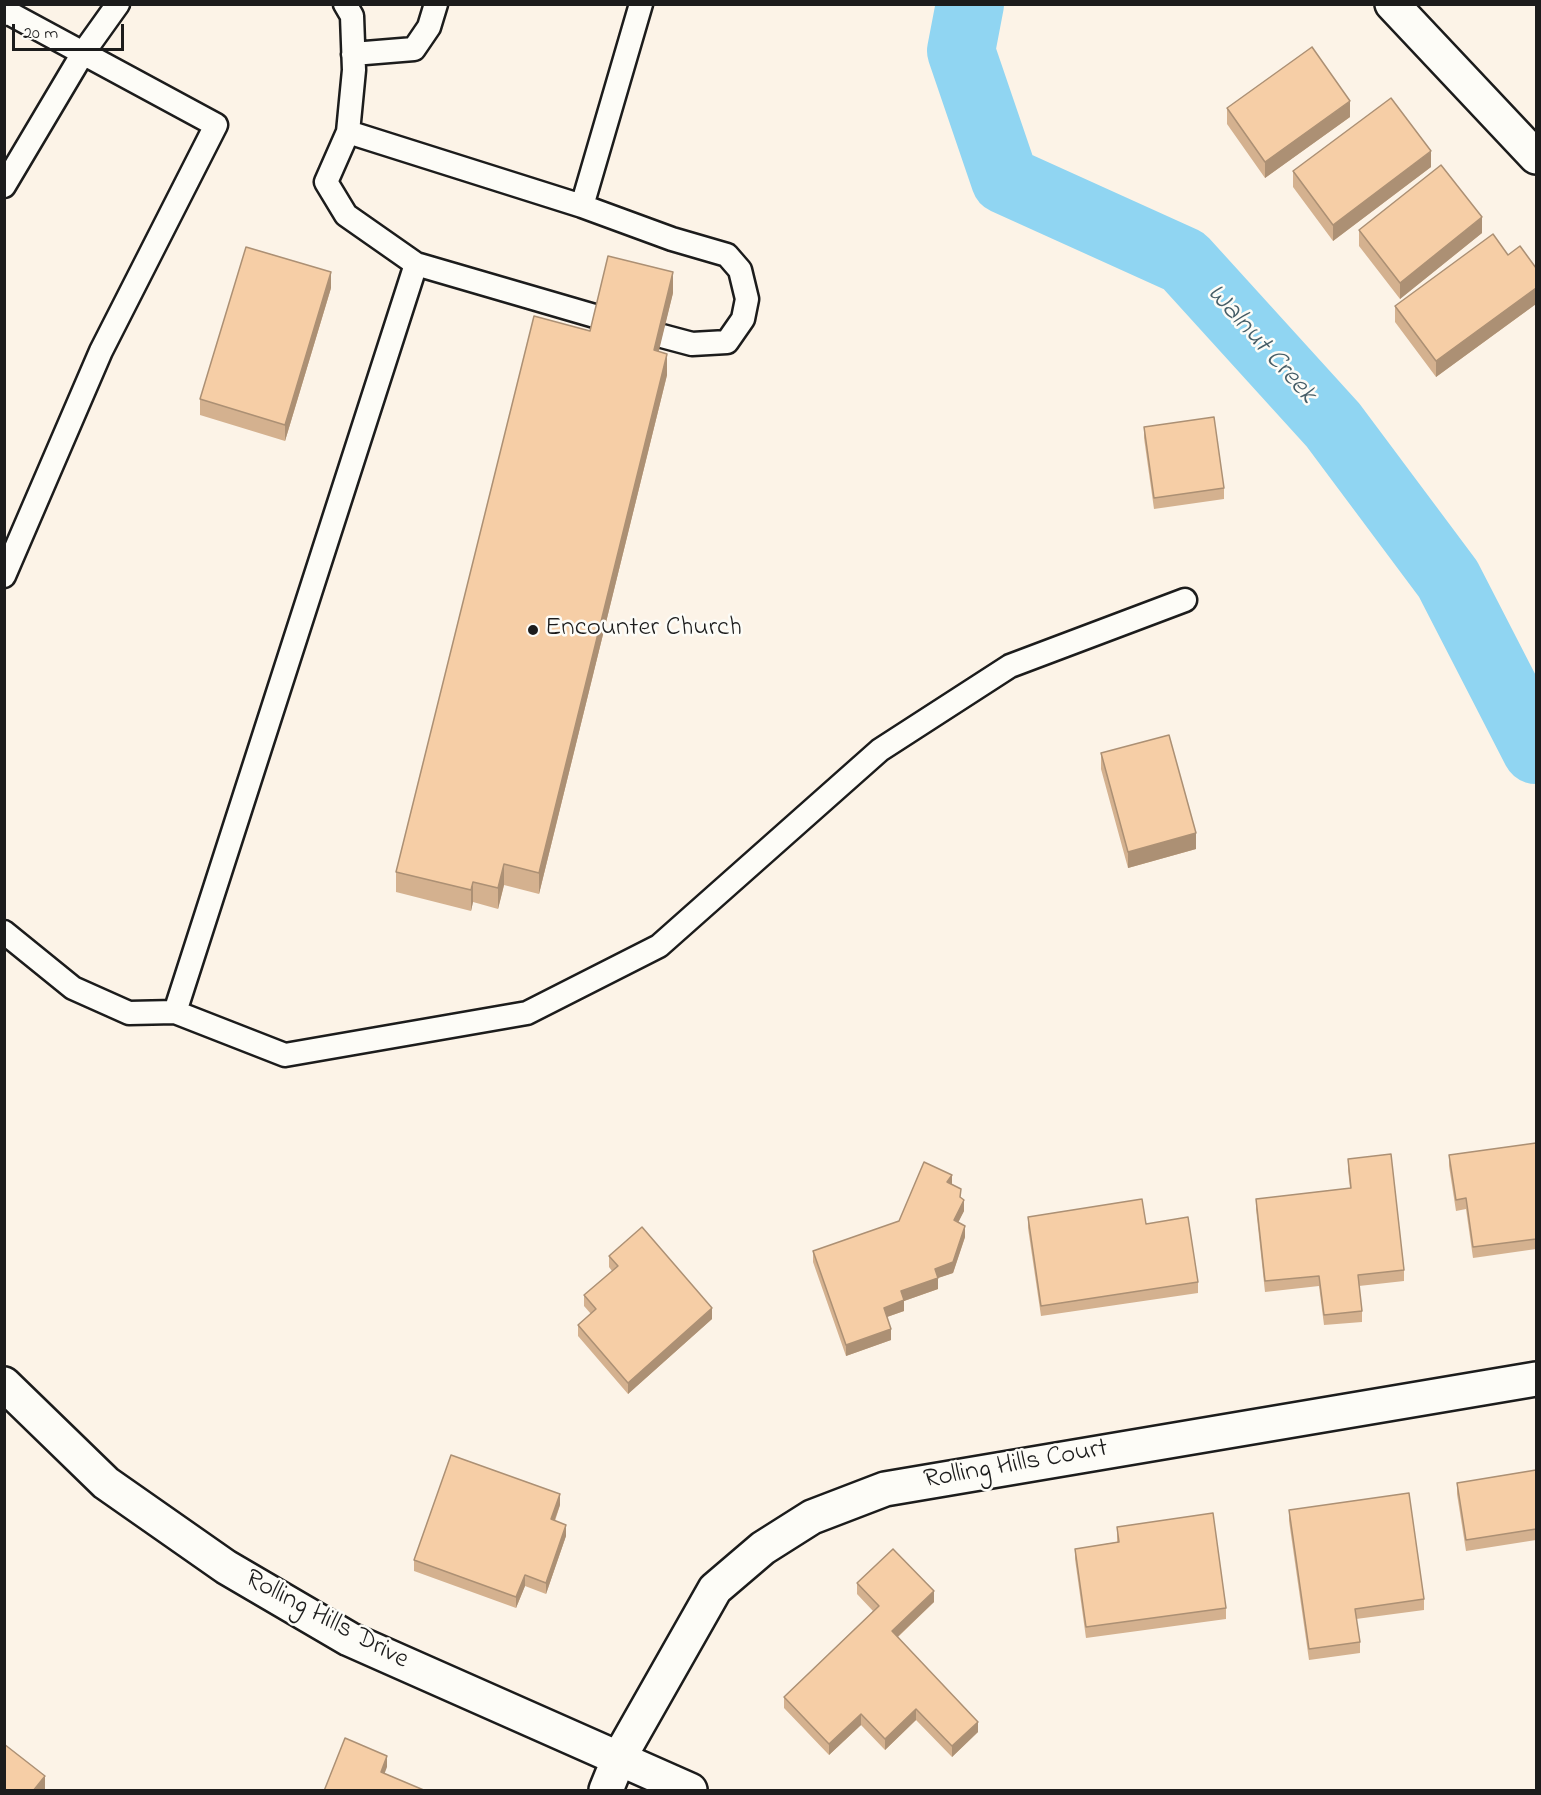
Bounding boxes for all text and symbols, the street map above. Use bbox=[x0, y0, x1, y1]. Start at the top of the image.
scale bar bbox=[15, 12, 128, 50]
text: 20 m bbox=[23, 21, 58, 47]
water label: Walnut Creek bbox=[1198, 278, 1322, 412]
place label: Encounter Church bbox=[545, 614, 742, 646]
marker: Encounter Church bbox=[526, 623, 540, 637]
street label: Rolling Hills Court bbox=[922, 1434, 1110, 1498]
street label: Rolling Hills Drive bbox=[239, 1564, 413, 1678]

